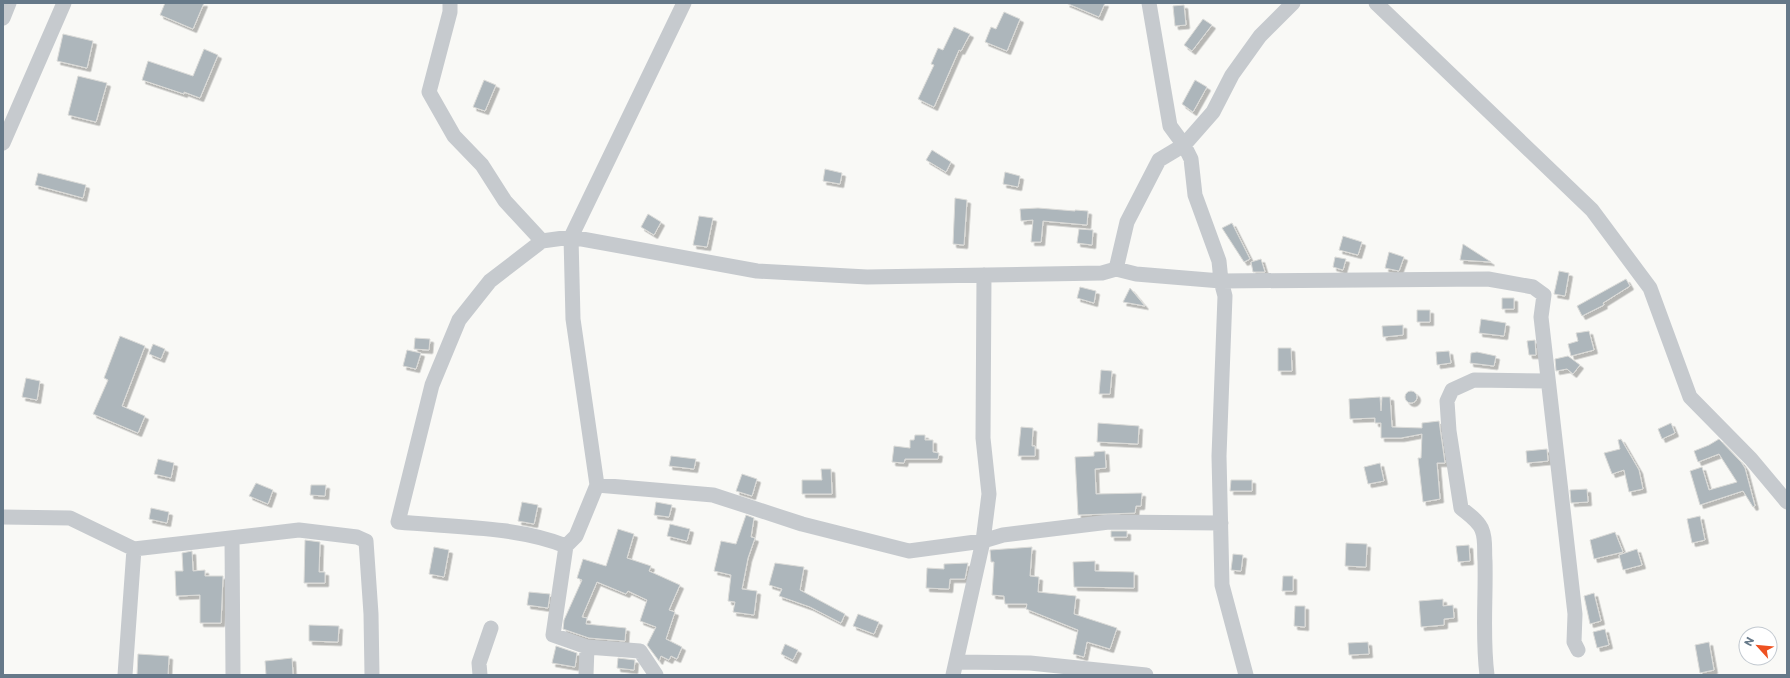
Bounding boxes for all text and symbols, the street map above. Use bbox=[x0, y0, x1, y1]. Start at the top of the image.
north arrow bbox=[1738, 626, 1778, 666]
text: N bbox=[1741, 635, 1756, 648]

